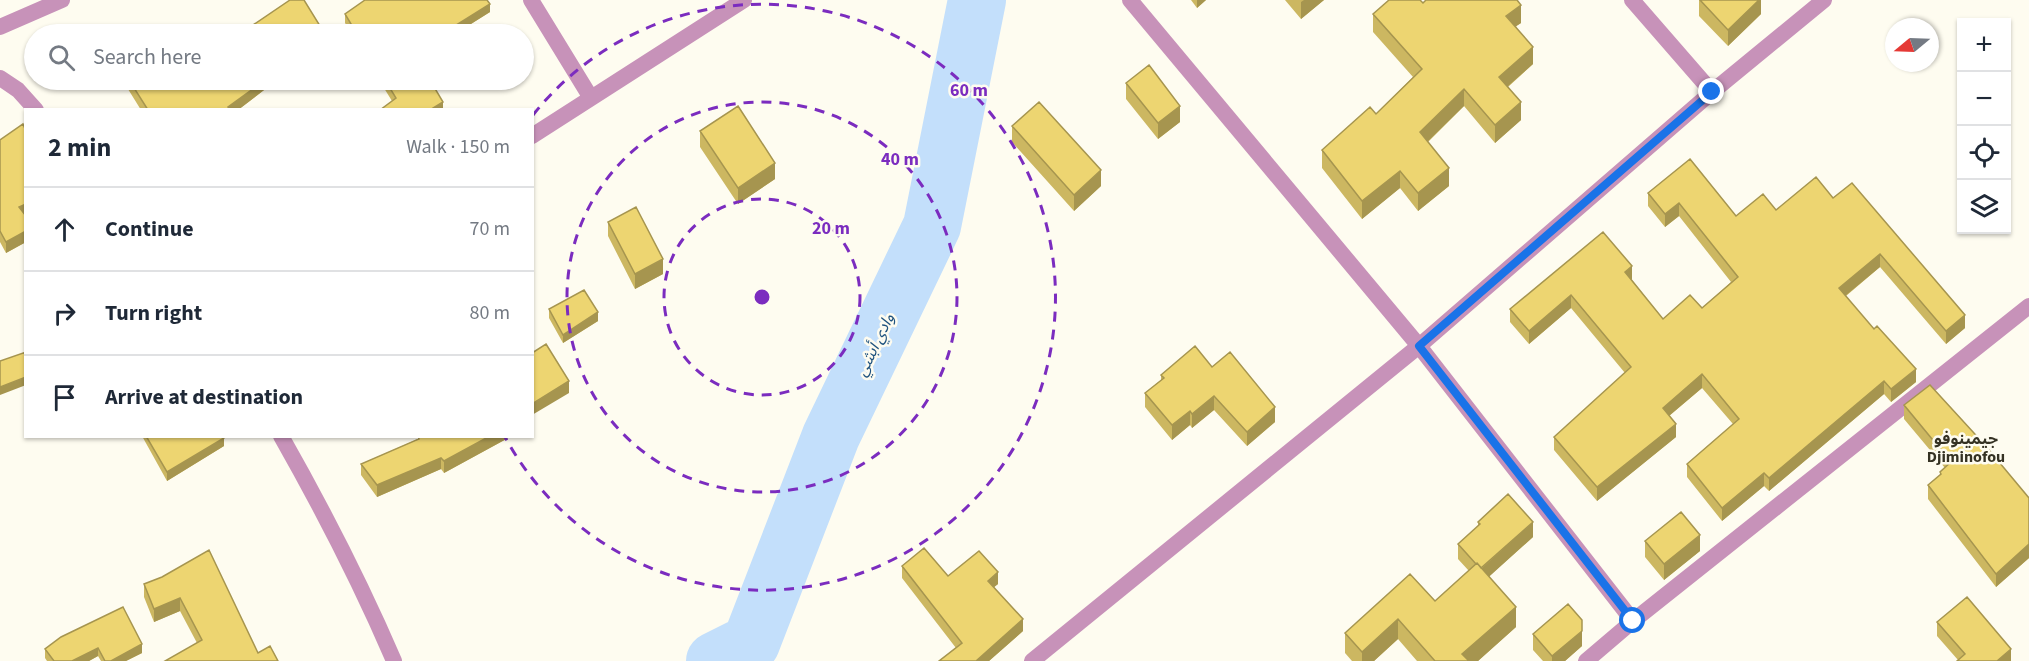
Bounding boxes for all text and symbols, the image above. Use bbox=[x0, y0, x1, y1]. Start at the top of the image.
north arrow bbox=[1885, 18, 1939, 72]
map controls bbox=[1957, 18, 2011, 234]
button: + bbox=[1957, 18, 2011, 72]
search box bbox=[24, 24, 534, 90]
icon: search bbox=[45, 41, 78, 74]
text: Search here bbox=[93, 41, 201, 73]
button: − bbox=[1957, 72, 2011, 126]
text: 60 m bbox=[950, 78, 988, 103]
route end bbox=[1698, 78, 1724, 104]
button: locate bbox=[1957, 126, 2011, 180]
text: 2 min bbox=[48, 129, 111, 166]
text: Walk · 150 m bbox=[406, 133, 510, 161]
text: 40 m bbox=[881, 147, 919, 172]
button: layers bbox=[1957, 180, 2011, 234]
icon: ahead bbox=[48, 213, 81, 246]
text: Continue bbox=[105, 213, 194, 245]
text: 70 m bbox=[470, 215, 510, 243]
text: 20 m bbox=[812, 216, 850, 241]
centre of rings bbox=[752, 287, 772, 307]
icon: right bbox=[48, 297, 81, 330]
text: Turn right bbox=[105, 297, 202, 329]
text: 80 m bbox=[470, 299, 510, 327]
water label: وادي أبشي bbox=[850, 310, 901, 381]
icon: arrive bbox=[48, 381, 81, 414]
text: Arrive at destination bbox=[105, 381, 303, 413]
district label: جيمينوفو Djiminofou bbox=[1927, 428, 2005, 468]
route start bbox=[1619, 607, 1645, 633]

